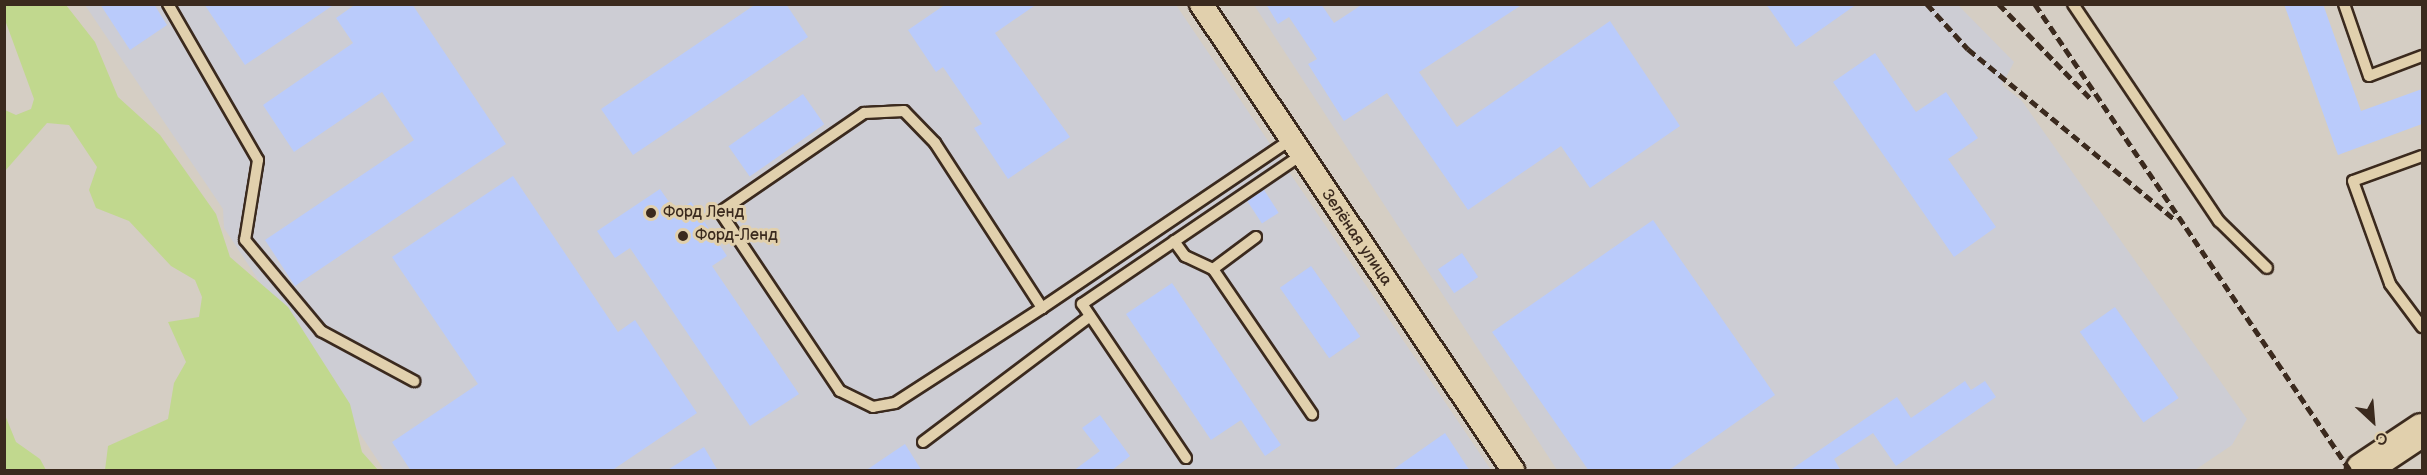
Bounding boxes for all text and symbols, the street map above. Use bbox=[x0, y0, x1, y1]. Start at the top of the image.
street label: Зелёная улица bbox=[1317, 186, 1395, 290]
place label: Форд Ленд bbox=[663, 203, 744, 223]
marker: Форд Ленд bbox=[644, 206, 658, 220]
place label: Форд-Ленд bbox=[695, 226, 778, 246]
marker: Форд-Ленд bbox=[676, 229, 690, 243]
north arrow bbox=[2343, 391, 2403, 451]
text: С bbox=[2372, 427, 2390, 449]

